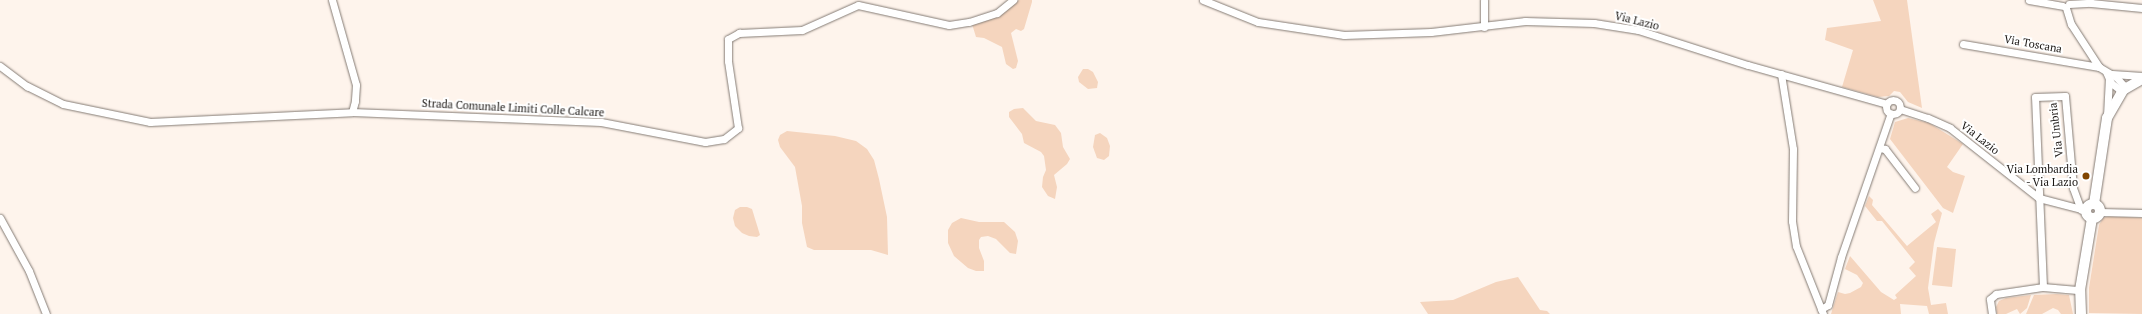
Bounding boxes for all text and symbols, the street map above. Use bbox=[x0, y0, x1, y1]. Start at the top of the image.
street label: Via Lazio bbox=[1613, 9, 1661, 33]
street label: Via Toscana bbox=[2003, 32, 2063, 56]
street label: Strada Comunale Limiti Colle Calcare bbox=[421, 97, 605, 119]
street label: Via Umbria bbox=[2046, 102, 2066, 158]
street label: Via Lazio bbox=[1958, 119, 2002, 157]
place label: Via Lombardia - Via Lazio bbox=[2007, 163, 2078, 189]
marker: Via Lombardia - Via Lazio bbox=[2081, 171, 2091, 181]

